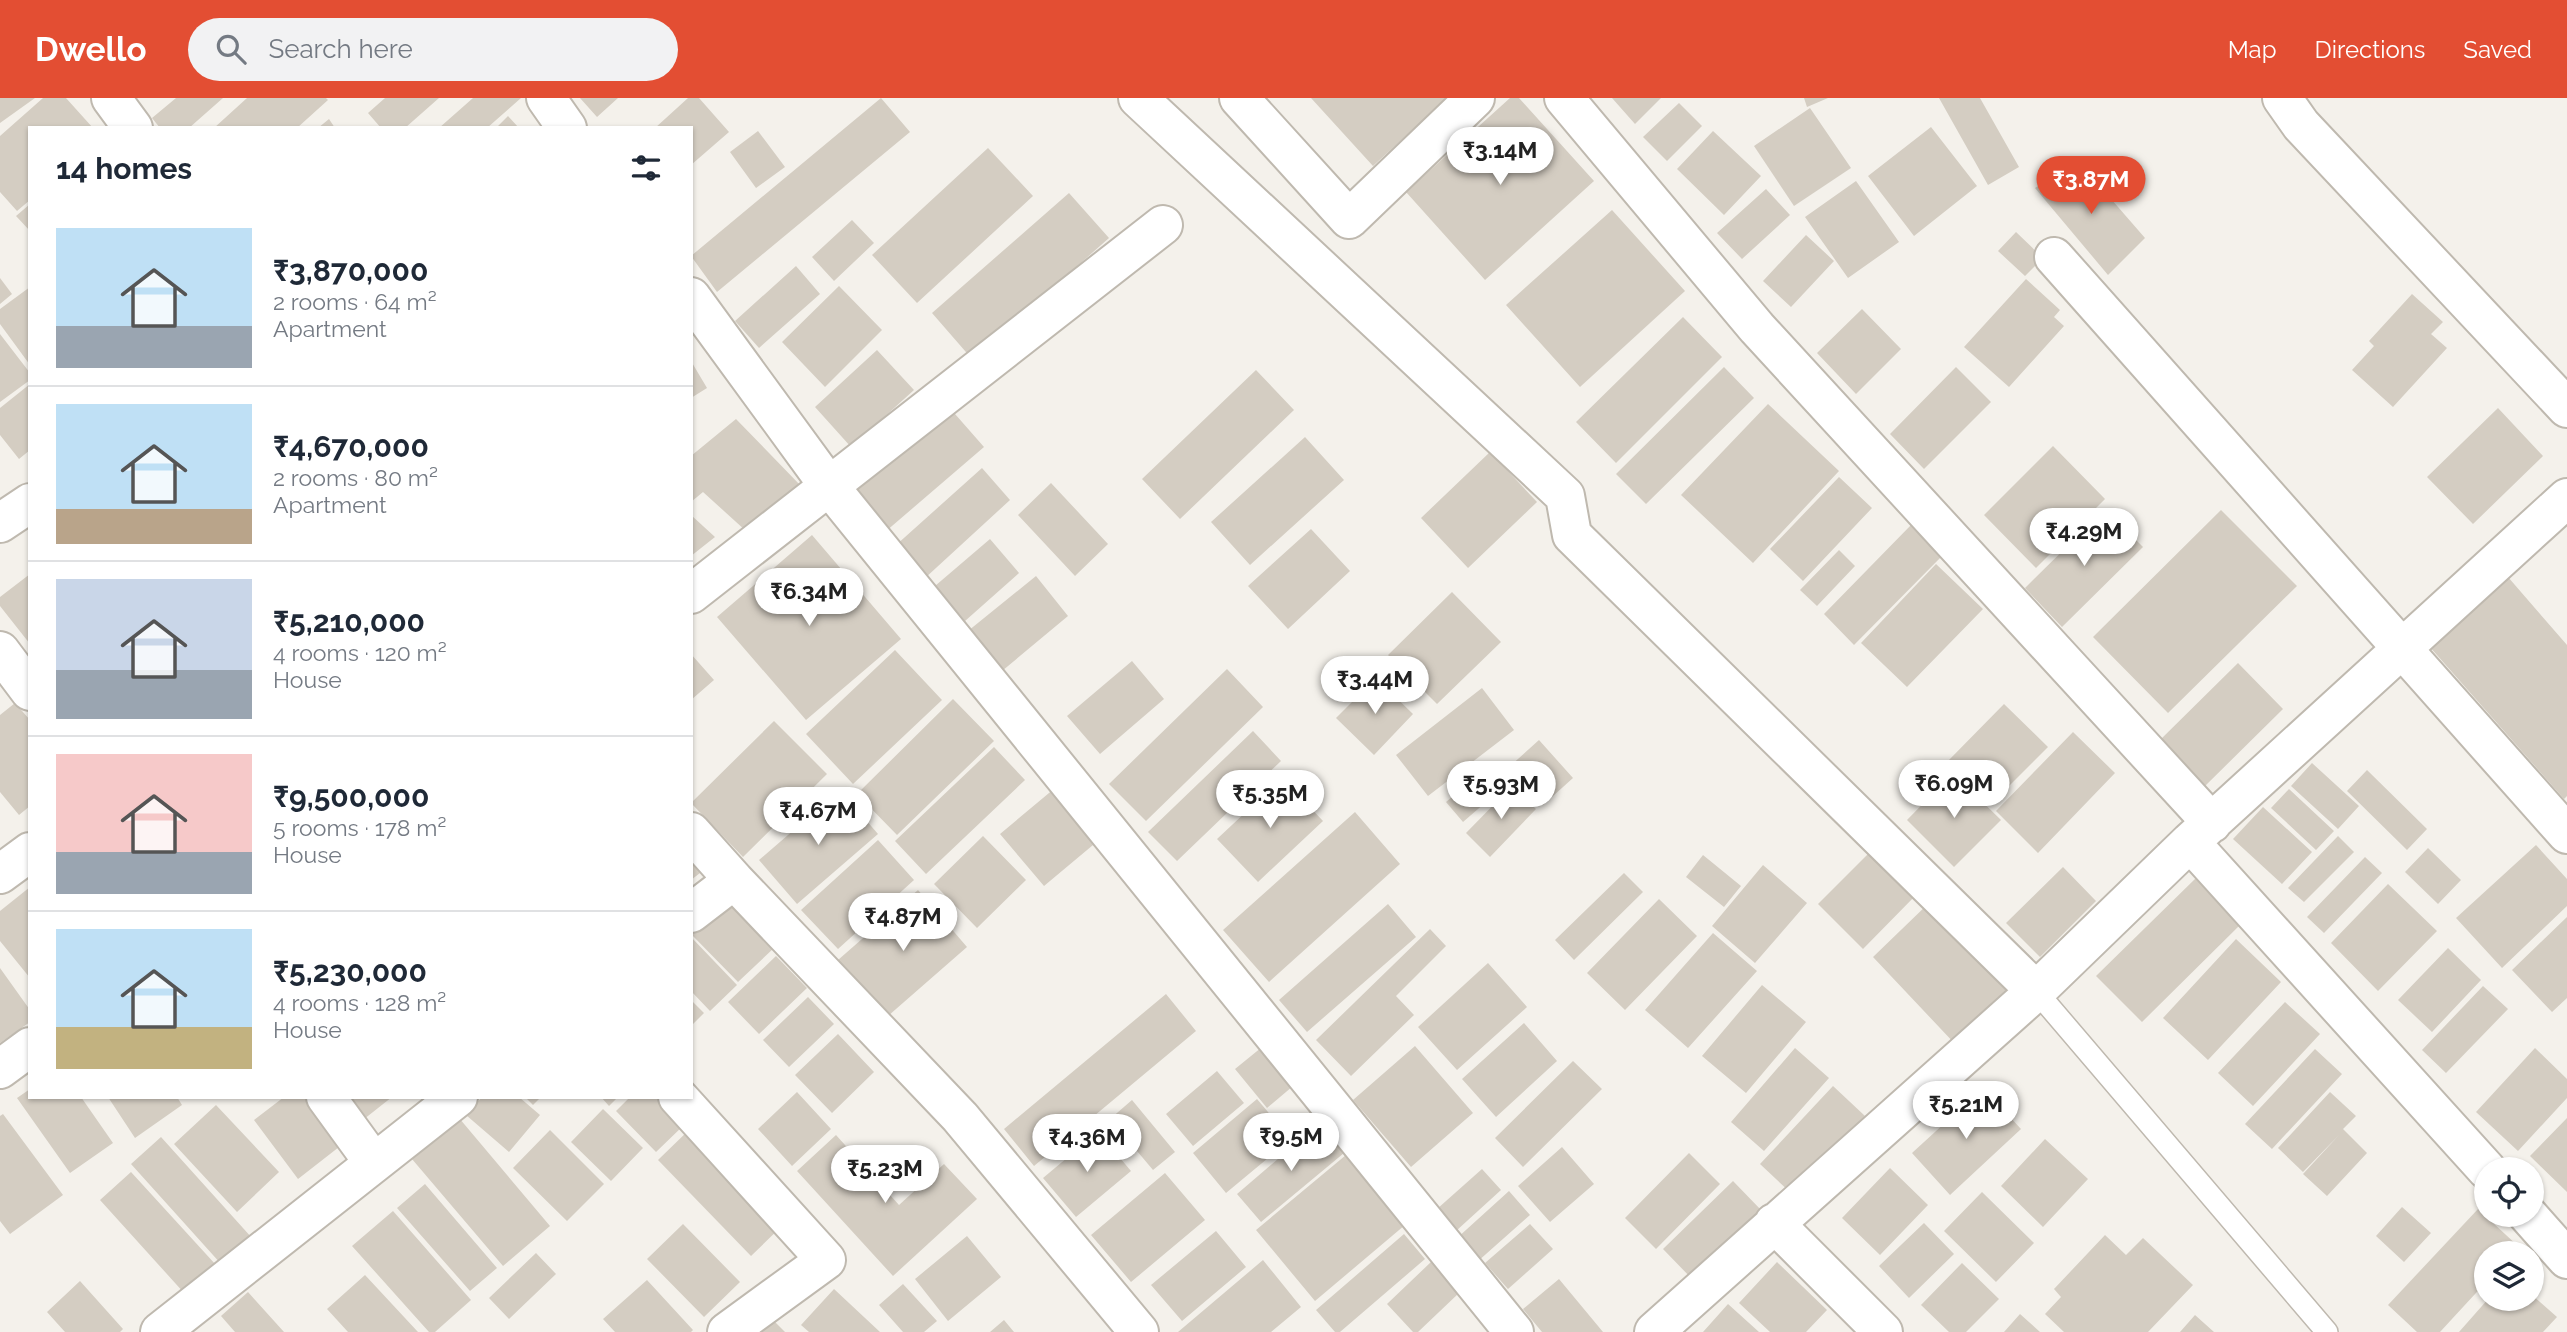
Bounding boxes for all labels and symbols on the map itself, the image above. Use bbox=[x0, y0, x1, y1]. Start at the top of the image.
pin: ₹3.14M bbox=[1443, 127, 1557, 187]
pin: ₹3.87M bbox=[2034, 156, 2148, 216]
pin: ₹4.29M bbox=[2027, 508, 2141, 568]
pin: ₹6.34M bbox=[752, 568, 866, 628]
pin: ₹3.44M bbox=[1318, 656, 1432, 716]
pin: ₹6.09M bbox=[1897, 760, 2011, 820]
pin: ₹5.93M bbox=[1444, 762, 1558, 821]
pin: ₹5.35M bbox=[1213, 770, 1327, 830]
pin: ₹4.67M bbox=[761, 788, 875, 847]
pin: ₹4.87M bbox=[846, 894, 960, 953]
pin: ₹5.21M bbox=[1909, 1082, 2023, 1141]
pin: ₹4.36M bbox=[1030, 1114, 1144, 1174]
pin: ₹9.5M bbox=[1242, 1114, 1340, 1173]
pin: ₹5.23M bbox=[828, 1146, 942, 1205]

